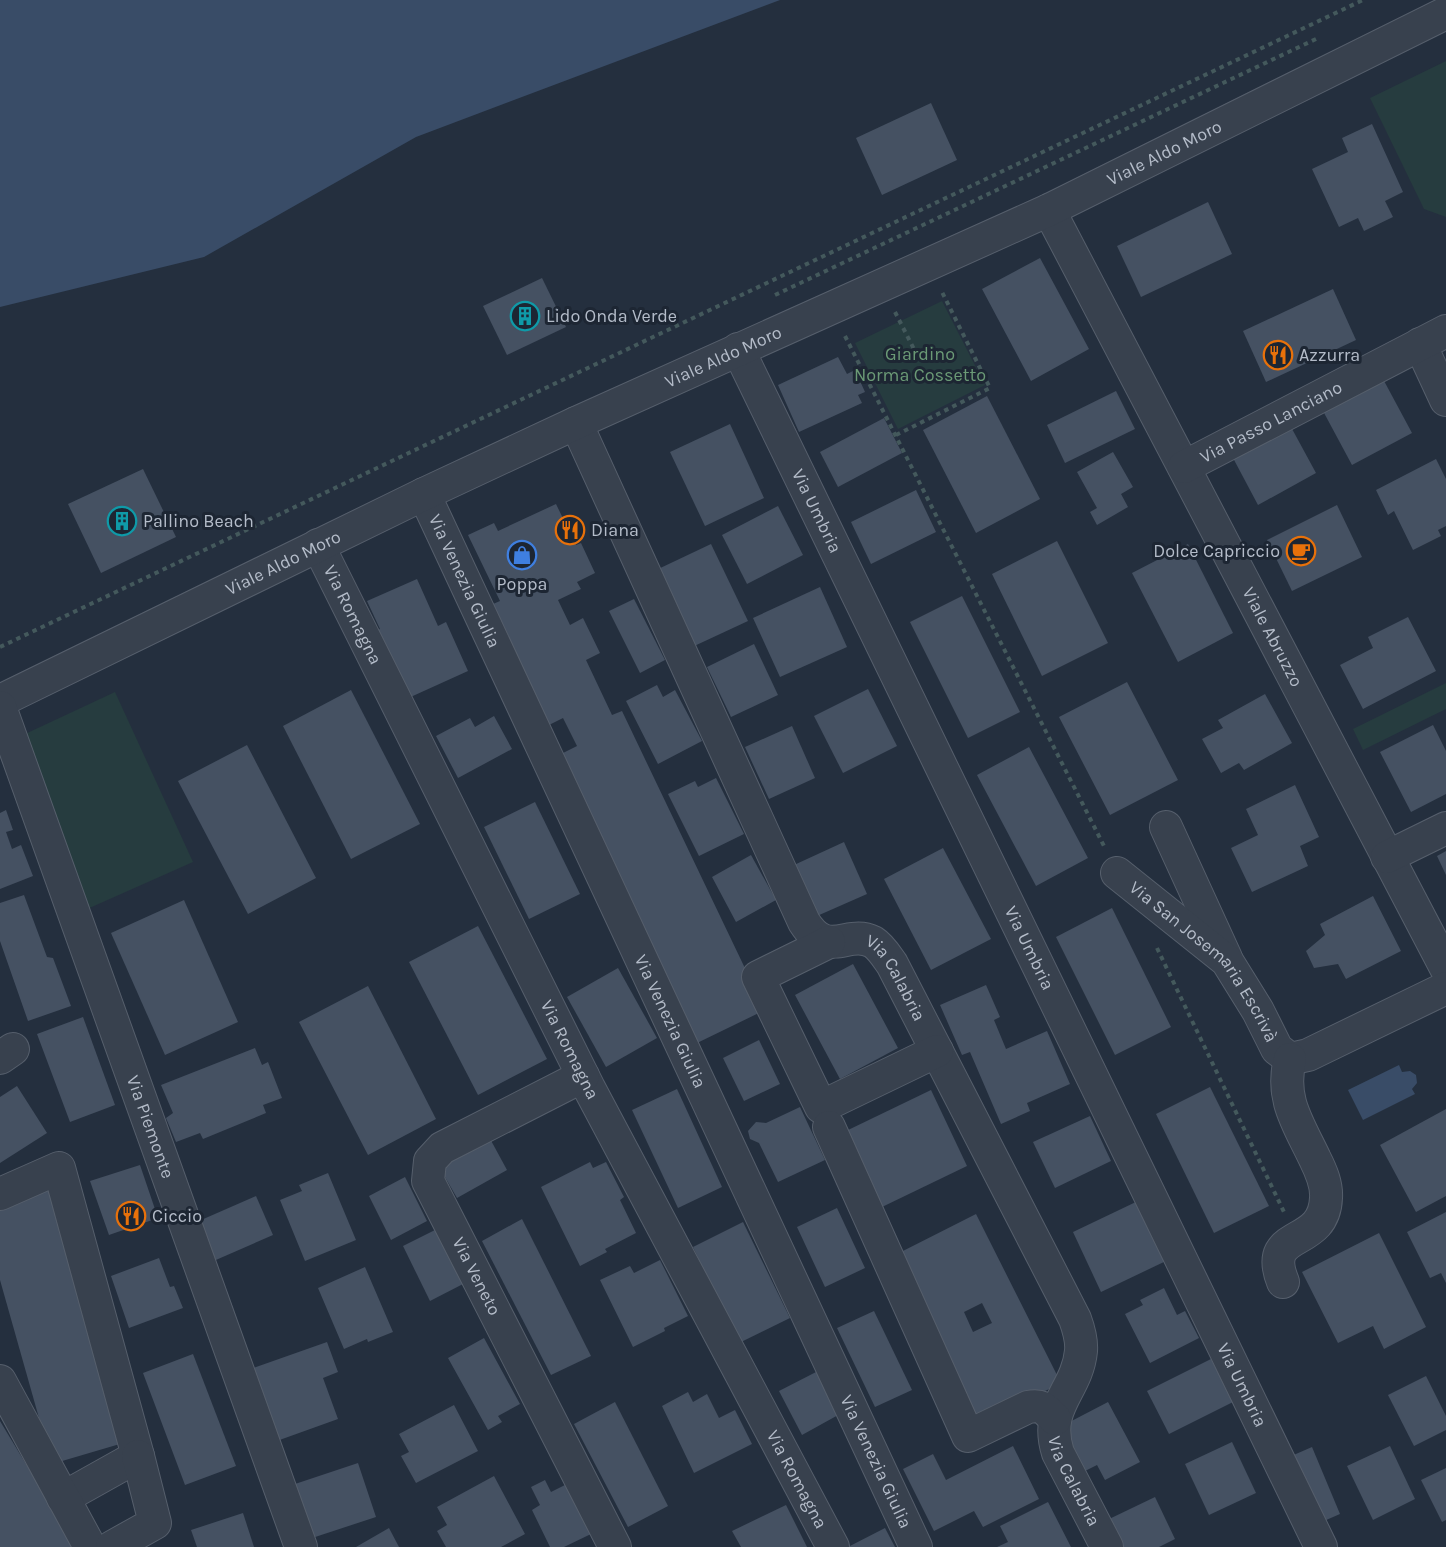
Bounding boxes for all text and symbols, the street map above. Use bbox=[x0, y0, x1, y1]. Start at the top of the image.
street label: Viale Aldo Moro bbox=[1103, 115, 1225, 191]
building icon: Lido Onda Verde bbox=[509, 300, 541, 332]
place label: Lido Onda Verde bbox=[546, 305, 677, 327]
street label: Viale Aldo Moro bbox=[661, 321, 785, 393]
restaurant icon: Azzurra bbox=[1262, 339, 1294, 371]
park label: Giardino Norma Cossetto bbox=[854, 343, 986, 386]
place label: Azzurra bbox=[1299, 344, 1360, 366]
street label: Via Passo Lanciano bbox=[1196, 376, 1346, 468]
street label: Via Umbria bbox=[787, 465, 847, 556]
building icon: Pallino Beach bbox=[106, 505, 138, 537]
place label: Pallino Beach bbox=[143, 510, 254, 532]
street label: Via Venezia Giulia bbox=[424, 511, 505, 651]
restaurant icon: Diana bbox=[554, 514, 586, 546]
place label: Diana bbox=[591, 519, 639, 541]
street label: Viale Aldo Moro bbox=[222, 525, 344, 600]
cafe icon: Dolce Capriccio bbox=[1285, 535, 1317, 567]
shop icon: Poppa bbox=[506, 539, 538, 571]
place label: Dolce Capriccio bbox=[1153, 540, 1280, 562]
street label: Via Romagna bbox=[319, 561, 387, 668]
place label: Poppa bbox=[497, 573, 547, 595]
street label: Viale Abruzzo bbox=[1238, 583, 1308, 691]
street label: Via San Josemaria Escrivà bbox=[1125, 876, 1283, 1046]
street label: Via Umbria bbox=[1000, 902, 1059, 993]
street label: Via Calabria bbox=[863, 929, 930, 1025]
street label: Via Venezia Giulia bbox=[630, 951, 711, 1092]
street label: Via Romagna bbox=[536, 996, 604, 1103]
street label: Via Piemonte bbox=[122, 1072, 179, 1181]
restaurant icon: Ciccio bbox=[115, 1200, 147, 1232]
place label: Ciccio bbox=[152, 1205, 202, 1227]
street label: Via Veneto bbox=[447, 1233, 506, 1319]
street label: Via Umbria bbox=[1212, 1339, 1272, 1430]
street label: Via Venezia Giulia bbox=[835, 1391, 917, 1532]
street label: Via Romagna bbox=[762, 1426, 832, 1532]
street label: Via Calabria bbox=[1043, 1434, 1105, 1530]

